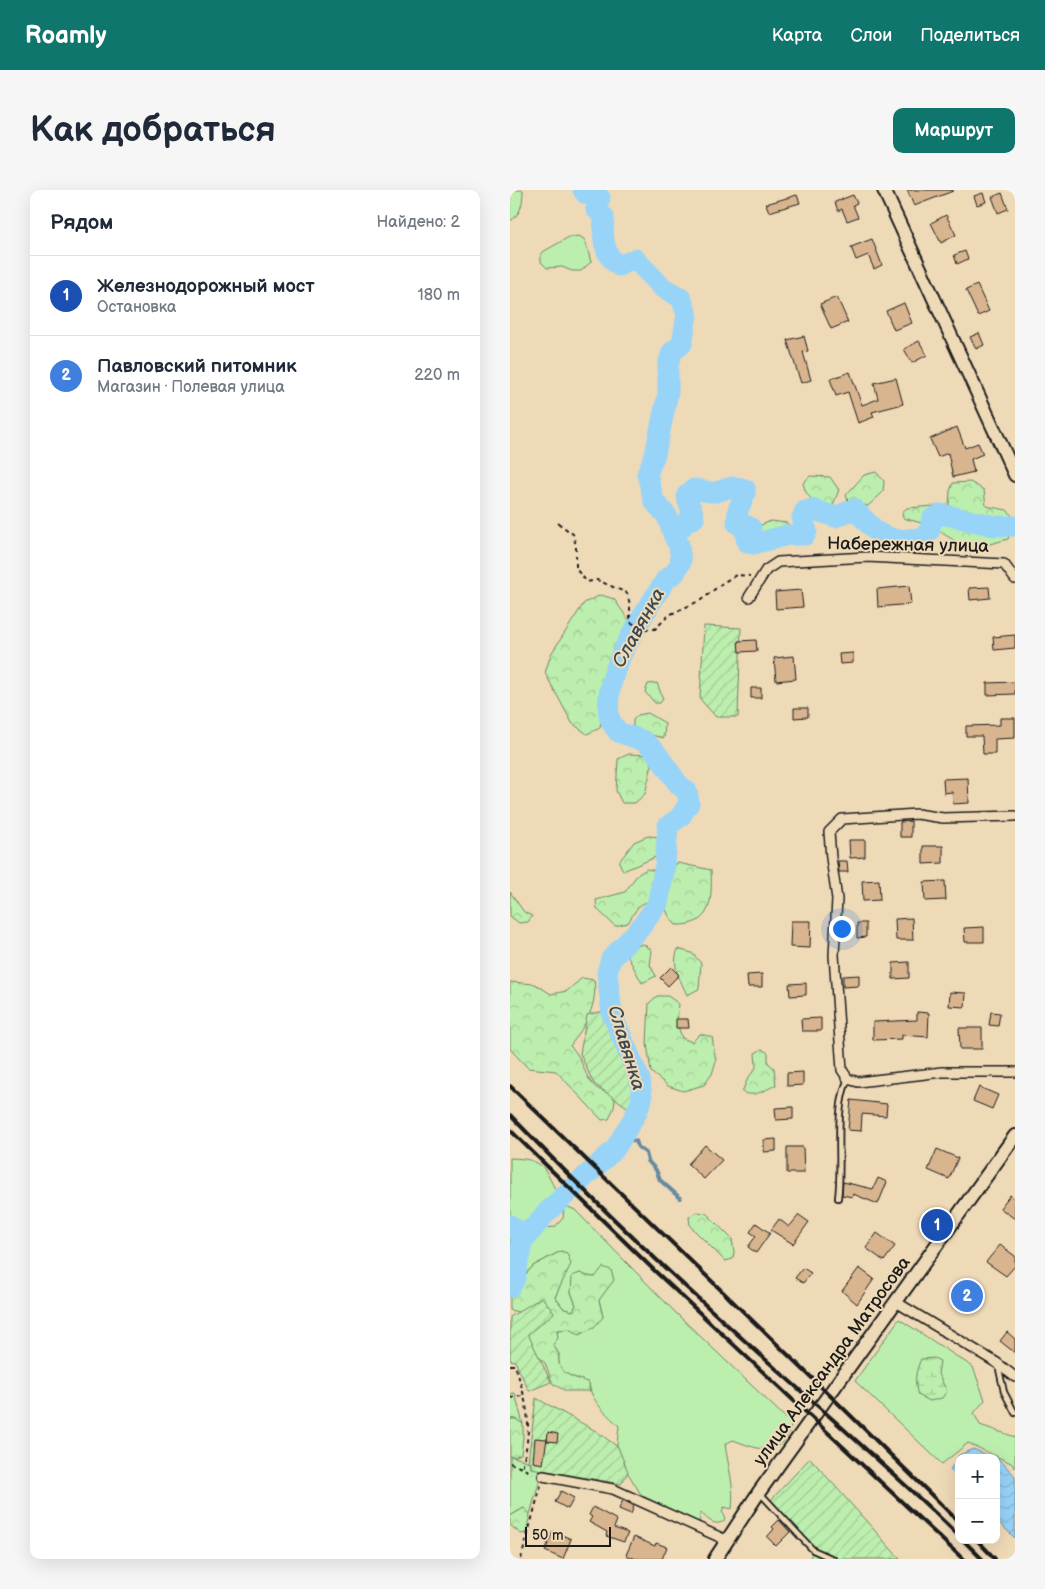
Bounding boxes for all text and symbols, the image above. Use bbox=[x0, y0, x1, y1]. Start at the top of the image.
text: Roamly bbox=[25, 21, 106, 50]
text: Карта bbox=[772, 25, 822, 46]
text: Слои bbox=[850, 25, 892, 46]
text: Поделиться bbox=[920, 25, 1020, 46]
button: Маршрут bbox=[893, 108, 1015, 153]
text: Как добраться bbox=[30, 109, 276, 152]
text: Рядом bbox=[50, 210, 113, 235]
text: Найдено: 2 bbox=[376, 213, 460, 232]
text: Железнодорожный мост bbox=[97, 275, 314, 298]
text: 1 bbox=[63, 286, 69, 305]
text: 180 m bbox=[418, 286, 460, 305]
text: Остановка bbox=[97, 298, 176, 317]
text: Павловский питомник bbox=[97, 355, 296, 378]
text: 2 bbox=[61, 366, 71, 385]
text: 220 m bbox=[414, 366, 460, 385]
text: Магазин · Полевая улица bbox=[97, 378, 285, 397]
street label: Набережная улица bbox=[827, 533, 990, 557]
water label: Славянка bbox=[608, 584, 670, 672]
your location bbox=[829, 916, 855, 942]
water label: Славянка bbox=[602, 1003, 650, 1093]
pin: 1 bbox=[921, 1206, 953, 1244]
street label: улица Александра Матросова bbox=[749, 1252, 915, 1470]
pin: 2 bbox=[951, 1277, 983, 1315]
map controls bbox=[955, 1454, 1000, 1544]
button: + bbox=[955, 1454, 1000, 1499]
button: − bbox=[955, 1499, 1000, 1544]
scale bar bbox=[525, 1524, 611, 1547]
text: 50 m bbox=[532, 1527, 564, 1544]

